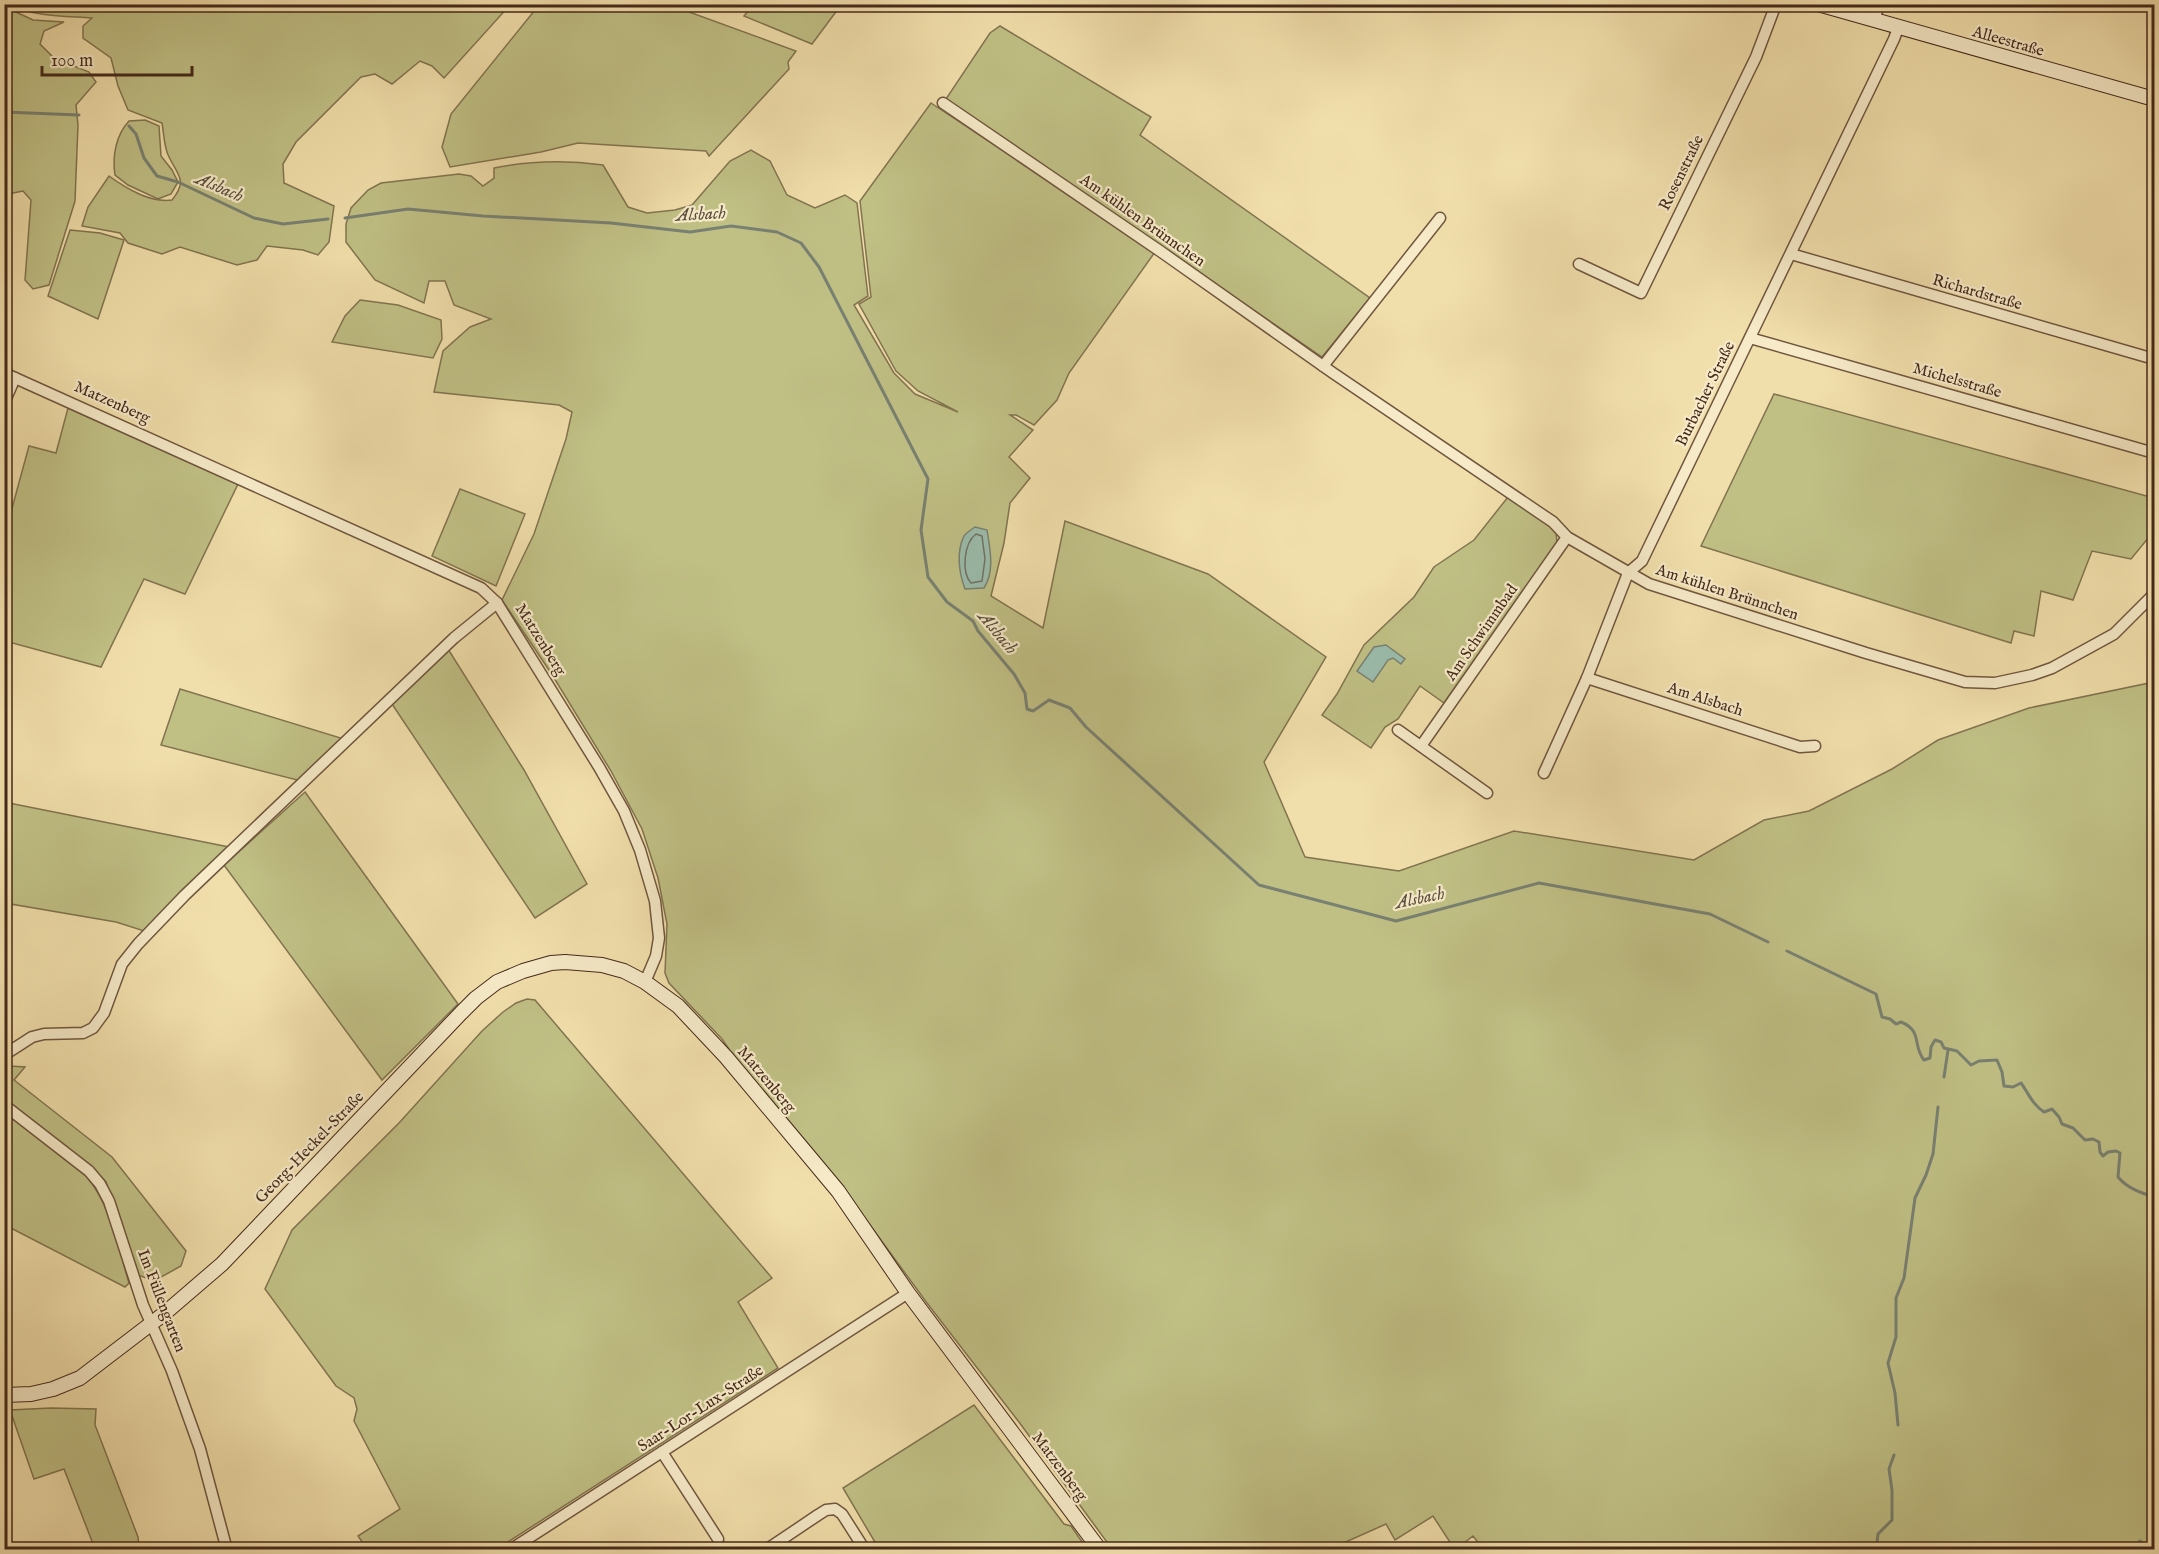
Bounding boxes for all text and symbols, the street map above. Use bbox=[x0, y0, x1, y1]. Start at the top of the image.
street label: Alleestraße bbox=[1969, 22, 2046, 62]
scale bar bbox=[42, 39, 192, 77]
text: 100 m bbox=[51, 50, 93, 73]
street label: Rosenstraße bbox=[1655, 132, 1709, 214]
water label: Alsbach bbox=[190, 167, 247, 208]
street label: Am kühlen Brünnchen bbox=[1075, 170, 1209, 272]
water label: Alsbach bbox=[673, 202, 727, 228]
street label: Richardstraße bbox=[1930, 271, 2024, 315]
street label: Burbacher Straße bbox=[1672, 338, 1740, 450]
street label: Michelsstraße bbox=[1910, 359, 2004, 403]
street label: Matzenberg bbox=[71, 377, 153, 429]
street label: Am kühlen Brünnchen bbox=[1652, 560, 1801, 626]
street label: Am Schwimmbad bbox=[1441, 580, 1523, 686]
street label: Matzenberg bbox=[510, 600, 570, 680]
water label: Alsbach bbox=[971, 605, 1022, 660]
street label: Am Alsbach bbox=[1664, 678, 1746, 722]
water label: Alsbach bbox=[1391, 882, 1447, 916]
street label: Matzenberg bbox=[732, 1042, 800, 1118]
street label: Georg-Heckel-Straße bbox=[251, 1088, 369, 1208]
street label: Im Füllengarten bbox=[132, 1247, 190, 1356]
street label: Saar-Lor-Lux-Straße bbox=[634, 1361, 768, 1457]
street label: Matzenberg bbox=[1027, 1429, 1092, 1506]

